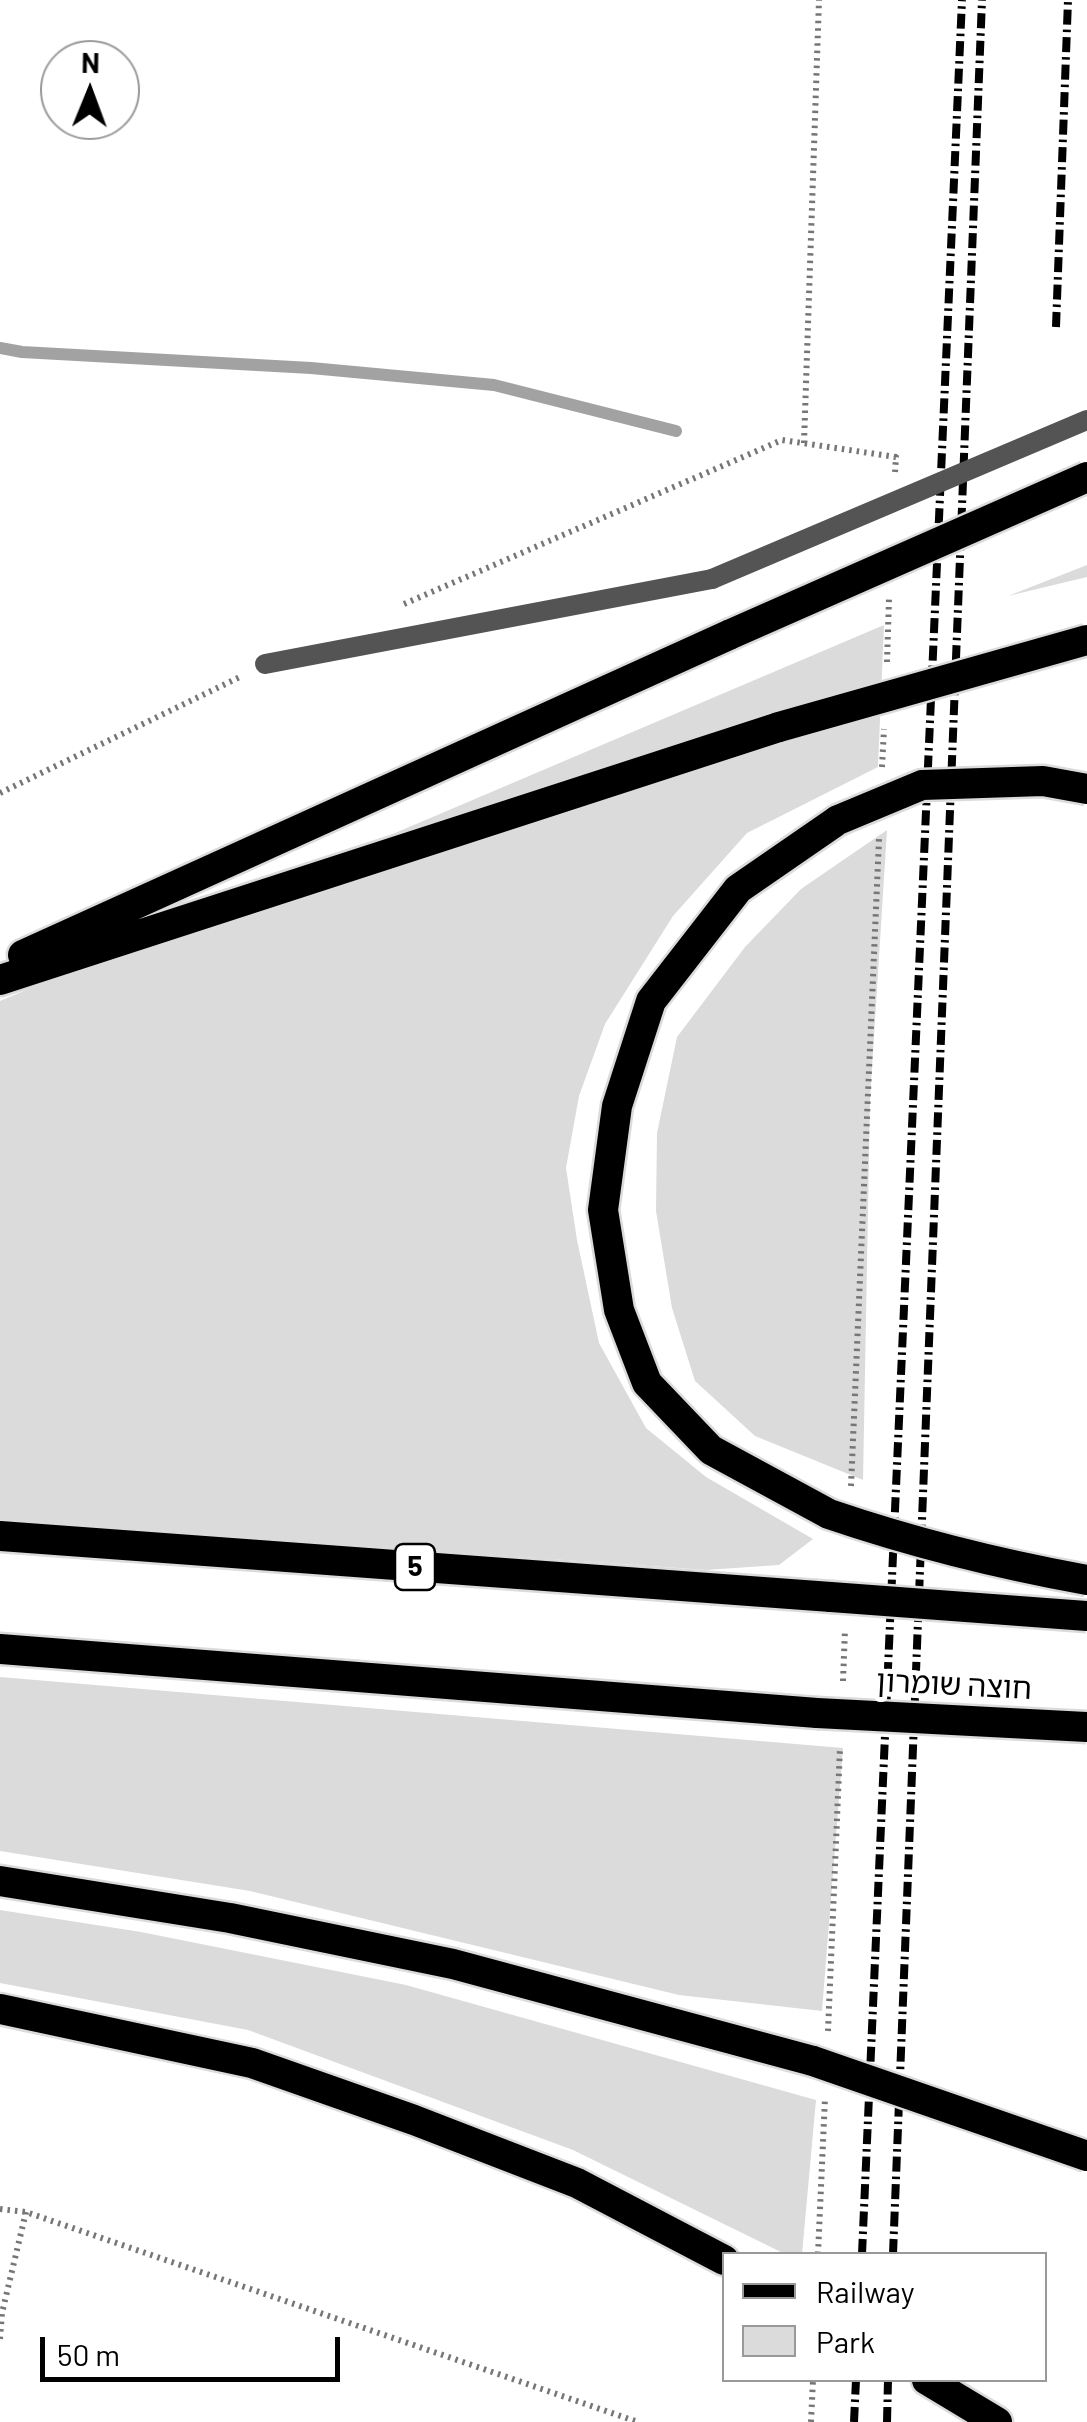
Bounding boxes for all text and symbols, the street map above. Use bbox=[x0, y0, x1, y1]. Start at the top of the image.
north arrow bbox=[40, 40, 140, 140]
text: N bbox=[81, 45, 100, 79]
road number: 5 bbox=[395, 1544, 435, 1590]
street label: חוצה שומרון bbox=[875, 1663, 1033, 1707]
legend bbox=[722, 2252, 1047, 2382]
text: Railway bbox=[816, 2273, 915, 2309]
scale bar bbox=[45, 2317, 345, 2379]
text: Park bbox=[816, 2323, 875, 2359]
text: 50 m bbox=[57, 2336, 120, 2372]

